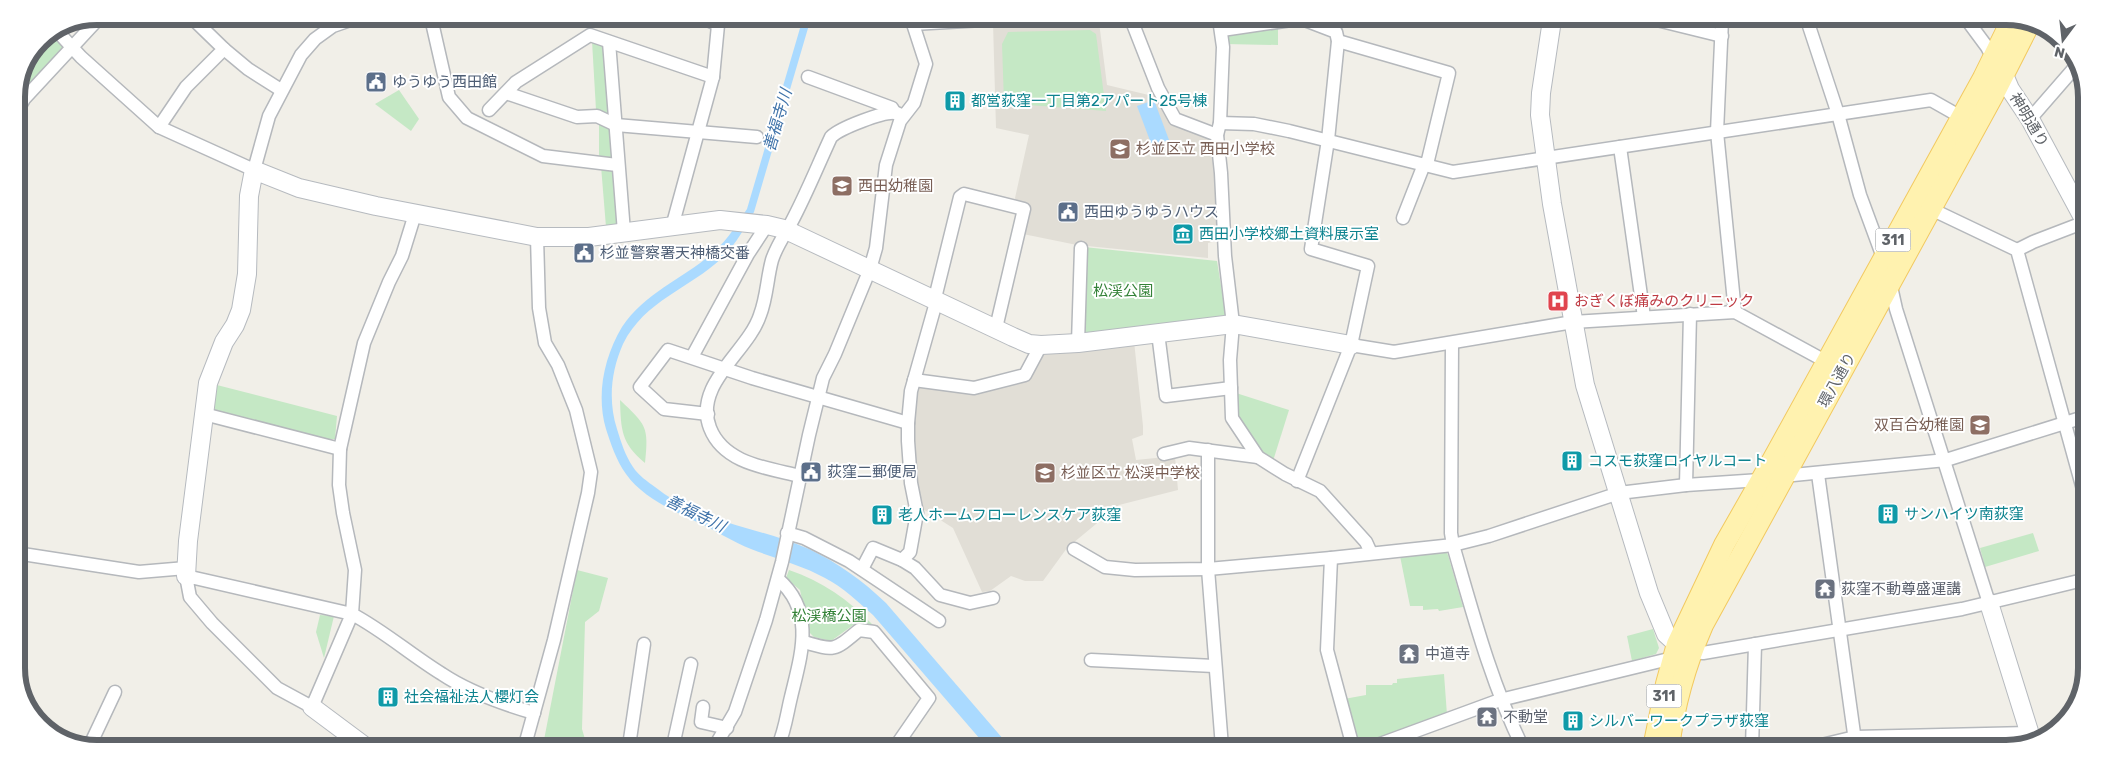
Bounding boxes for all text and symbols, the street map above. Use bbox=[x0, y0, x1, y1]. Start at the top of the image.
north arrow bbox=[2038, 15, 2088, 65]
text: N bbox=[2053, 43, 2067, 62]
public building icon: ゆうゆう西田館 bbox=[364, 70, 388, 94]
place label: ゆうゆう西田館 bbox=[392, 73, 497, 91]
water label: 善福寺川 bbox=[760, 85, 796, 154]
building icon: 都営荻窪一丁目第2アパート25号棟 bbox=[943, 89, 967, 113]
street label: 神明通り bbox=[2006, 90, 2052, 150]
place label: 都営荻窪一丁目第2アパート25号棟 bbox=[971, 92, 1207, 110]
school or university icon: 杉並区立 西田小学校 bbox=[1108, 137, 1132, 161]
place label: 杉並区立 西田小学校 bbox=[1136, 140, 1275, 158]
school or university icon: 西田幼稚園 bbox=[830, 174, 854, 198]
place label: 西田幼稚園 bbox=[858, 177, 933, 195]
public building icon: 西田ゆうゆうハウス bbox=[1056, 200, 1080, 224]
place label: 西田ゆうゆうハウス bbox=[1084, 203, 1219, 221]
museum icon: 西田小学校郷土資料展示室 bbox=[1171, 222, 1195, 246]
place label: 西田小学校郷土資料展示室 bbox=[1199, 225, 1379, 243]
road number: 311 bbox=[1876, 228, 1910, 252]
public building icon: 杉並警察署天神橋交番 bbox=[572, 241, 596, 265]
place label: 杉並警察署天神橋交番 bbox=[600, 244, 750, 262]
park label: 松渓公園 bbox=[1093, 282, 1153, 300]
hospital icon: おぎくぼ痛みのクリニック bbox=[1546, 289, 1570, 313]
place label: おぎくぼ痛みのクリニック bbox=[1574, 292, 1754, 310]
street label: 環八通り bbox=[1815, 349, 1859, 411]
school or university icon: 双百合幼稚園 bbox=[1968, 413, 1992, 437]
place label: 双百合幼稚園 bbox=[1874, 416, 1964, 434]
building icon: コスモ荻窪ロイヤルコート bbox=[1560, 449, 1584, 473]
place label: コスモ荻窪ロイヤルコート bbox=[1588, 452, 1767, 470]
public building icon: 荻窪二郵便局 bbox=[799, 460, 823, 484]
school or university icon: 杉並区立 松渓中学校 bbox=[1033, 461, 1057, 485]
place label: 荻窪二郵便局 bbox=[827, 463, 917, 481]
place label: 杉並区立 松渓中学校 bbox=[1061, 464, 1200, 482]
water label: 善福寺川 bbox=[663, 491, 730, 537]
building icon: サンハイツ南荻窪 bbox=[1876, 502, 1900, 526]
building icon: 老人ホームフローレンスケア荻窪 bbox=[870, 503, 894, 527]
place label: サンハイツ南荻窪 bbox=[1904, 505, 2024, 523]
place label: 老人ホームフローレンスケア荻窪 bbox=[898, 506, 1121, 524]
temple icon: 荻窪不動尊盛運講 bbox=[1813, 577, 1837, 601]
place label: 荻窪不動尊盛運講 bbox=[1841, 580, 1961, 598]
park label: 松渓橋公園 bbox=[791, 607, 867, 625]
temple icon: 中道寺 bbox=[1397, 642, 1421, 666]
place label: 中道寺 bbox=[1425, 645, 1470, 663]
road number: 311 bbox=[1646, 684, 1682, 708]
building icon: 社会福祉法人櫻灯会 bbox=[376, 685, 400, 709]
place label: 社会福祉法人櫻灯会 bbox=[404, 688, 539, 706]
temple icon: 不動堂 bbox=[1475, 705, 1499, 729]
place label: 不動堂 bbox=[1503, 708, 1548, 726]
building icon: シルバーワークプラザ荻窪 bbox=[1561, 709, 1585, 733]
place label: シルバーワークプラザ荻窪 bbox=[1589, 712, 1769, 730]

